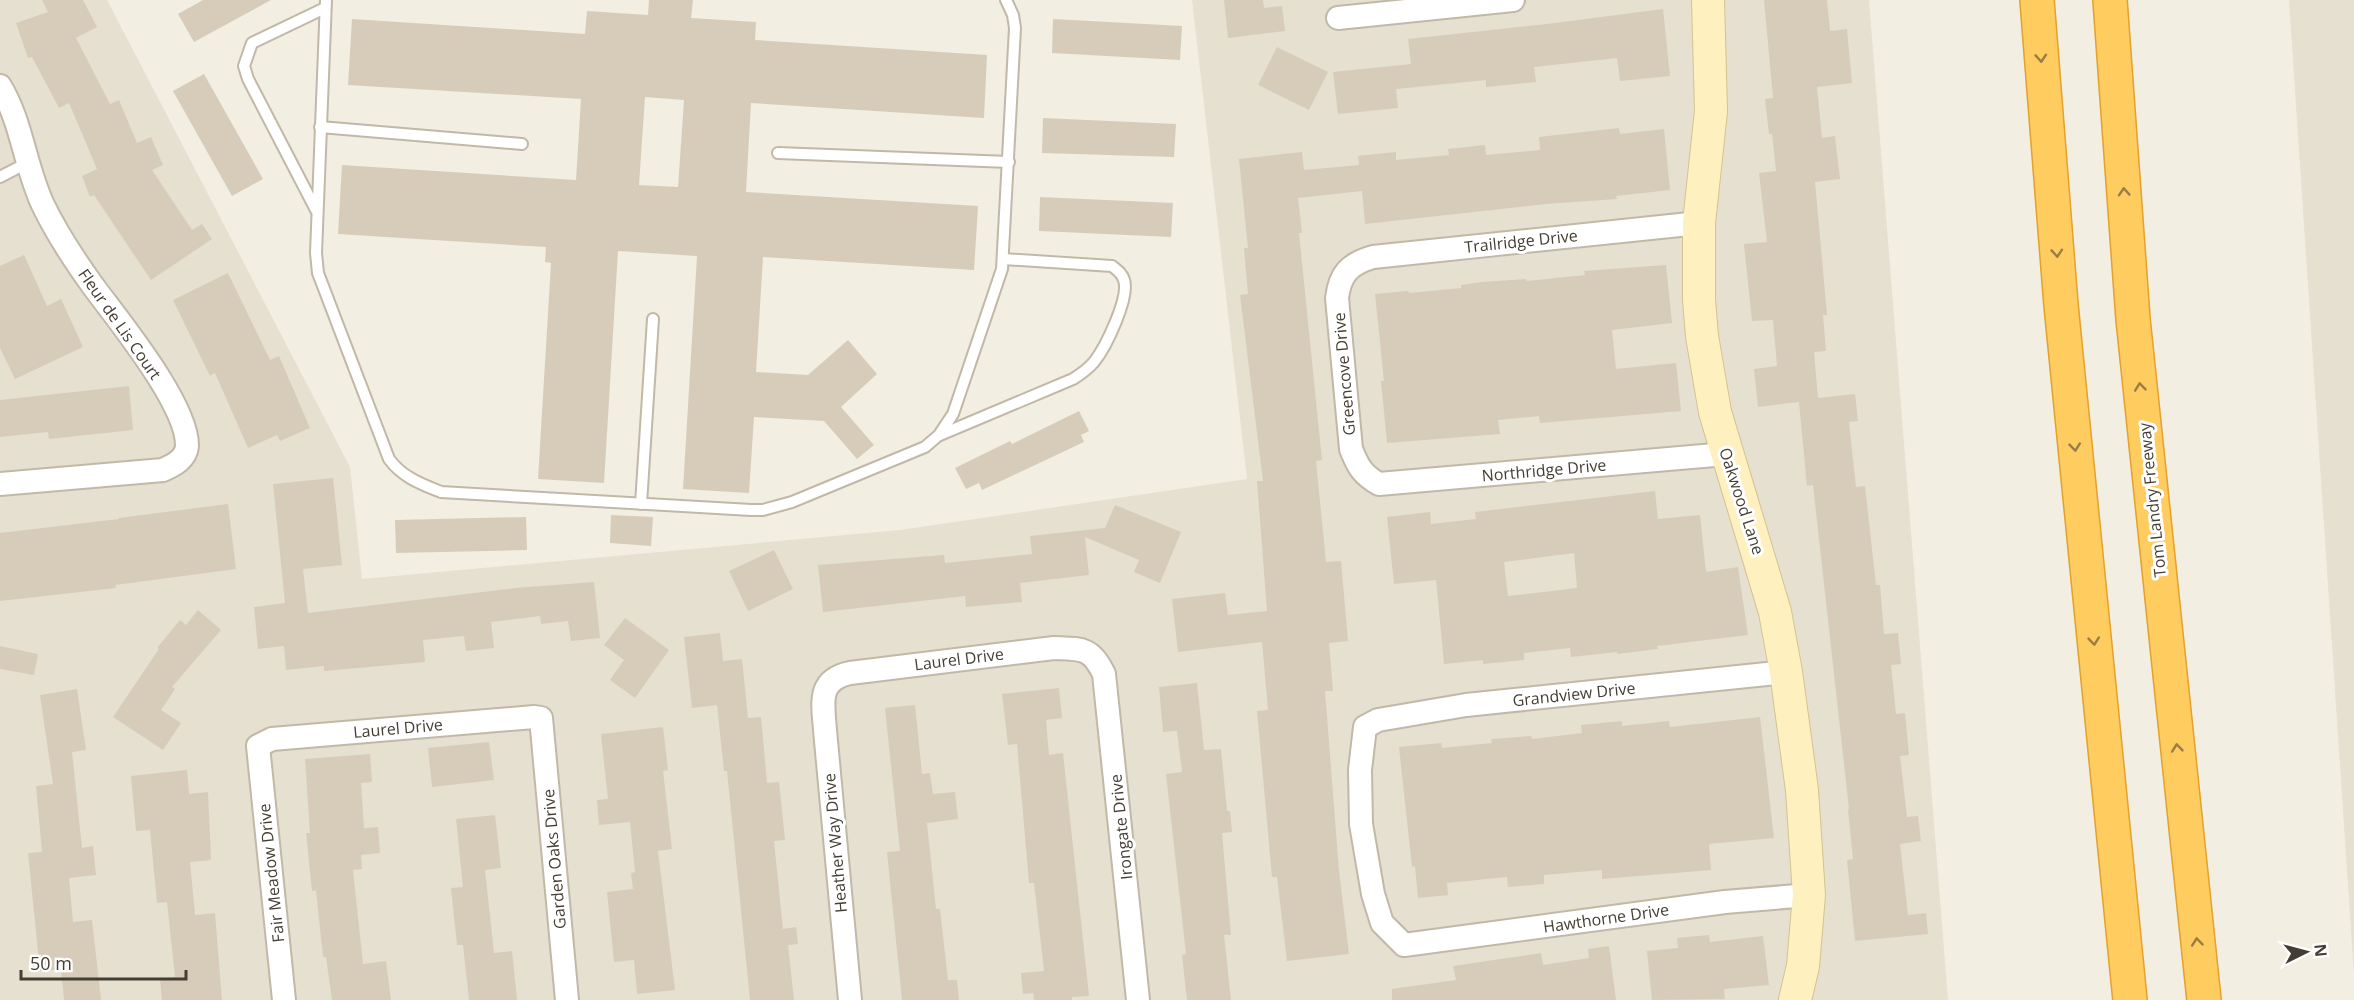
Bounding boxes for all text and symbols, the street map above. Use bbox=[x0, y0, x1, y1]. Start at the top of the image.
one-way arrow bbox=[2035, 54, 2048, 63]
one-way arrow bbox=[2118, 188, 2131, 197]
street label: Trailridge Drive bbox=[1463, 224, 1579, 258]
one-way arrow bbox=[2050, 248, 2063, 257]
street label: Fleur de Lis Court bbox=[74, 264, 167, 384]
street label: Greencove Drive bbox=[1328, 311, 1360, 436]
one-way arrow bbox=[2134, 382, 2147, 391]
street label: Tom Landry Freeway bbox=[2133, 421, 2171, 578]
one-way arrow bbox=[2068, 442, 2081, 451]
street label: Oakwood Lane bbox=[1714, 445, 1770, 557]
street label: Northridge Drive bbox=[1481, 454, 1607, 486]
one-way arrow bbox=[2087, 636, 2100, 645]
street label: Laurel Drive bbox=[913, 643, 1005, 675]
street label: Grandview Drive bbox=[1511, 677, 1637, 711]
street label: Laurel Drive bbox=[352, 713, 444, 743]
one-way arrow bbox=[2171, 743, 2184, 752]
street label: Heather Way Drive bbox=[818, 772, 852, 914]
street label: Irongate Drive bbox=[1105, 773, 1137, 881]
street label: Garden Oaks Drive bbox=[537, 788, 571, 930]
street label: Fair Meadow Drive bbox=[253, 803, 289, 943]
street label: Hawthorne Drive bbox=[1542, 898, 1670, 938]
north arrow bbox=[2276, 922, 2336, 982]
one-way arrow bbox=[2192, 937, 2204, 946]
scale bar bbox=[21, 943, 186, 981]
text: N bbox=[2309, 943, 2333, 958]
text: 50 m bbox=[30, 951, 72, 975]

